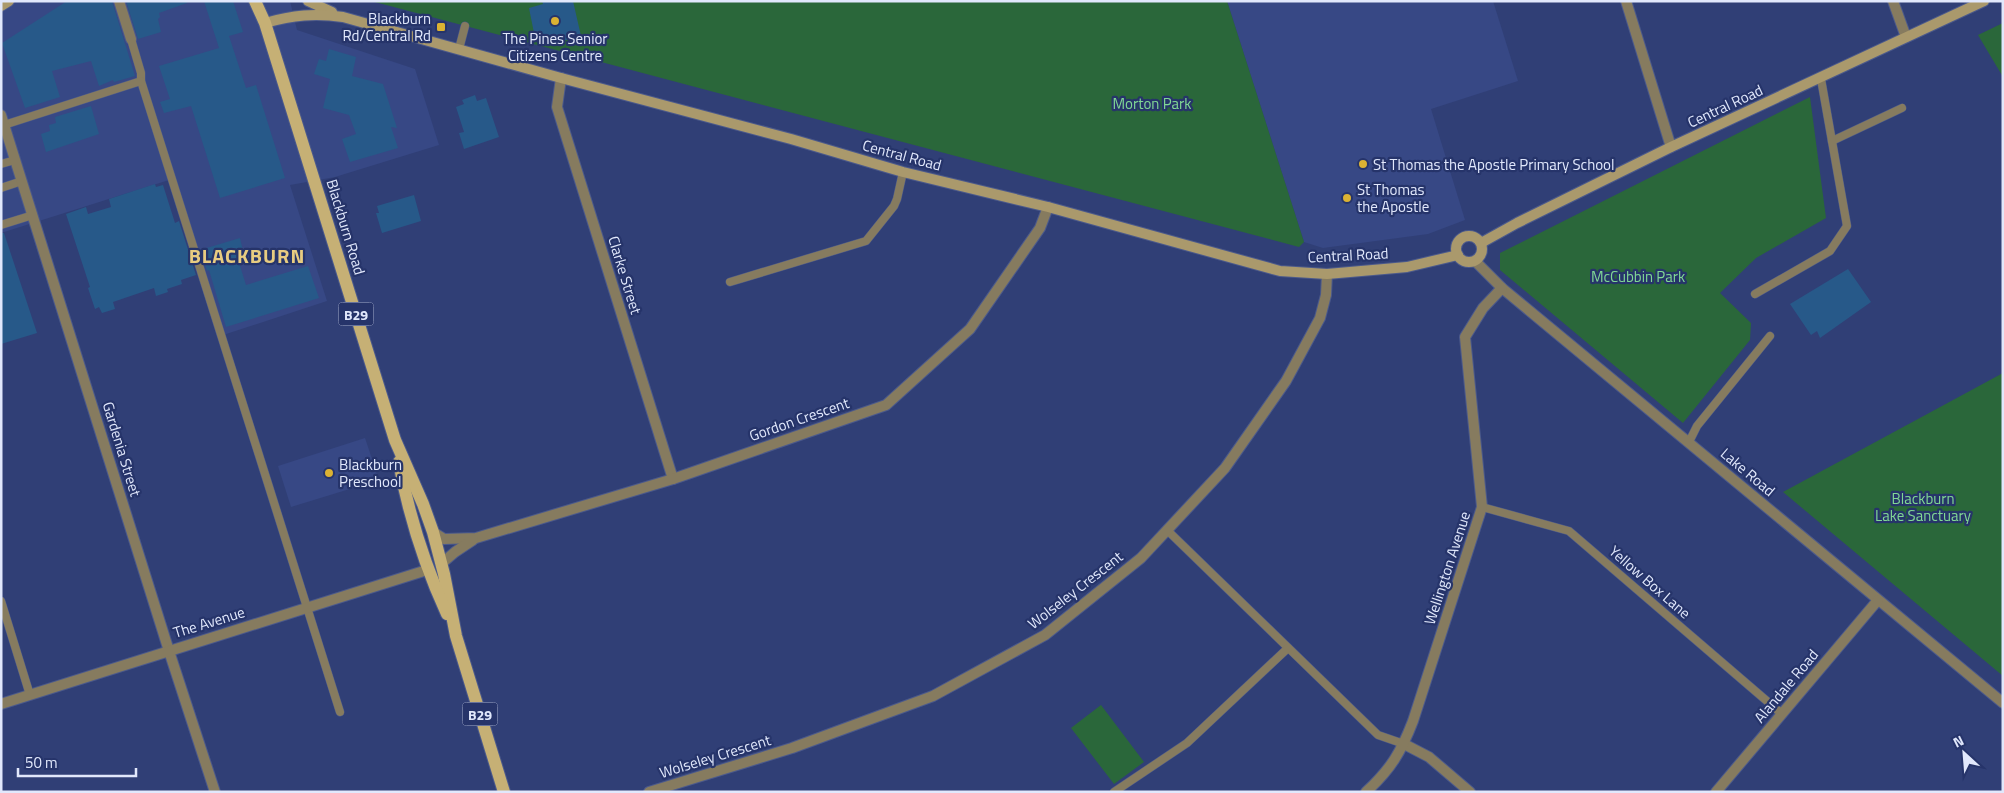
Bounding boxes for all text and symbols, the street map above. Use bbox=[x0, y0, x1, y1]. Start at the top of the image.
place label: Blackburn Rd/Central Rd bbox=[342, 7, 431, 47]
marker: The Pines Senior Citizens Centre bbox=[549, 15, 561, 27]
marker: Blackburn Rd/Central Rd bbox=[435, 21, 447, 33]
place label: The Pines Senior Citizens Centre bbox=[502, 27, 608, 67]
street label: Central Road bbox=[1684, 79, 1766, 133]
park label: Morton Park bbox=[1113, 92, 1191, 115]
street label: Central Road bbox=[860, 133, 944, 177]
place label: St Thomas the Apostle Primary School bbox=[1373, 153, 1615, 176]
marker: St Thomas the Apostle Primary School bbox=[1357, 158, 1369, 170]
street label: Blackburn Road bbox=[321, 176, 371, 278]
place label: St Thomas the Apostle bbox=[1357, 178, 1429, 218]
marker: St Thomas the Apostle bbox=[1341, 192, 1353, 204]
street label: Clarke Street bbox=[602, 233, 648, 318]
district label: BLACKBURN bbox=[189, 240, 305, 271]
street label: Central Road bbox=[1307, 241, 1389, 269]
park label: McCubbin Park bbox=[1591, 265, 1685, 288]
road number: B29 bbox=[338, 302, 374, 326]
street label: Gordon Crescent bbox=[746, 391, 853, 447]
street label: Gardenia Street bbox=[97, 399, 148, 500]
street label: Lake Road bbox=[1716, 442, 1780, 502]
place label: Blackburn Preschool bbox=[339, 453, 402, 493]
marker: Blackburn Preschool bbox=[323, 467, 335, 479]
park label: Blackburn Lake Sanctuary bbox=[1875, 487, 1971, 527]
street label: Wellington Avenue bbox=[1418, 508, 1476, 628]
street label: Yellow Box Lane bbox=[1604, 540, 1696, 624]
street label: Wolseley Crescent bbox=[1022, 545, 1128, 635]
street label: The Avenue bbox=[170, 600, 248, 644]
street label: Alandale Road bbox=[1748, 644, 1824, 728]
road number: B29 bbox=[462, 702, 498, 726]
street label: Wolseley Crescent bbox=[656, 728, 774, 784]
north arrow bbox=[1939, 728, 1989, 778]
text: N bbox=[1949, 729, 1967, 752]
scale bar bbox=[18, 746, 135, 778]
text: 50 m bbox=[25, 751, 58, 774]

